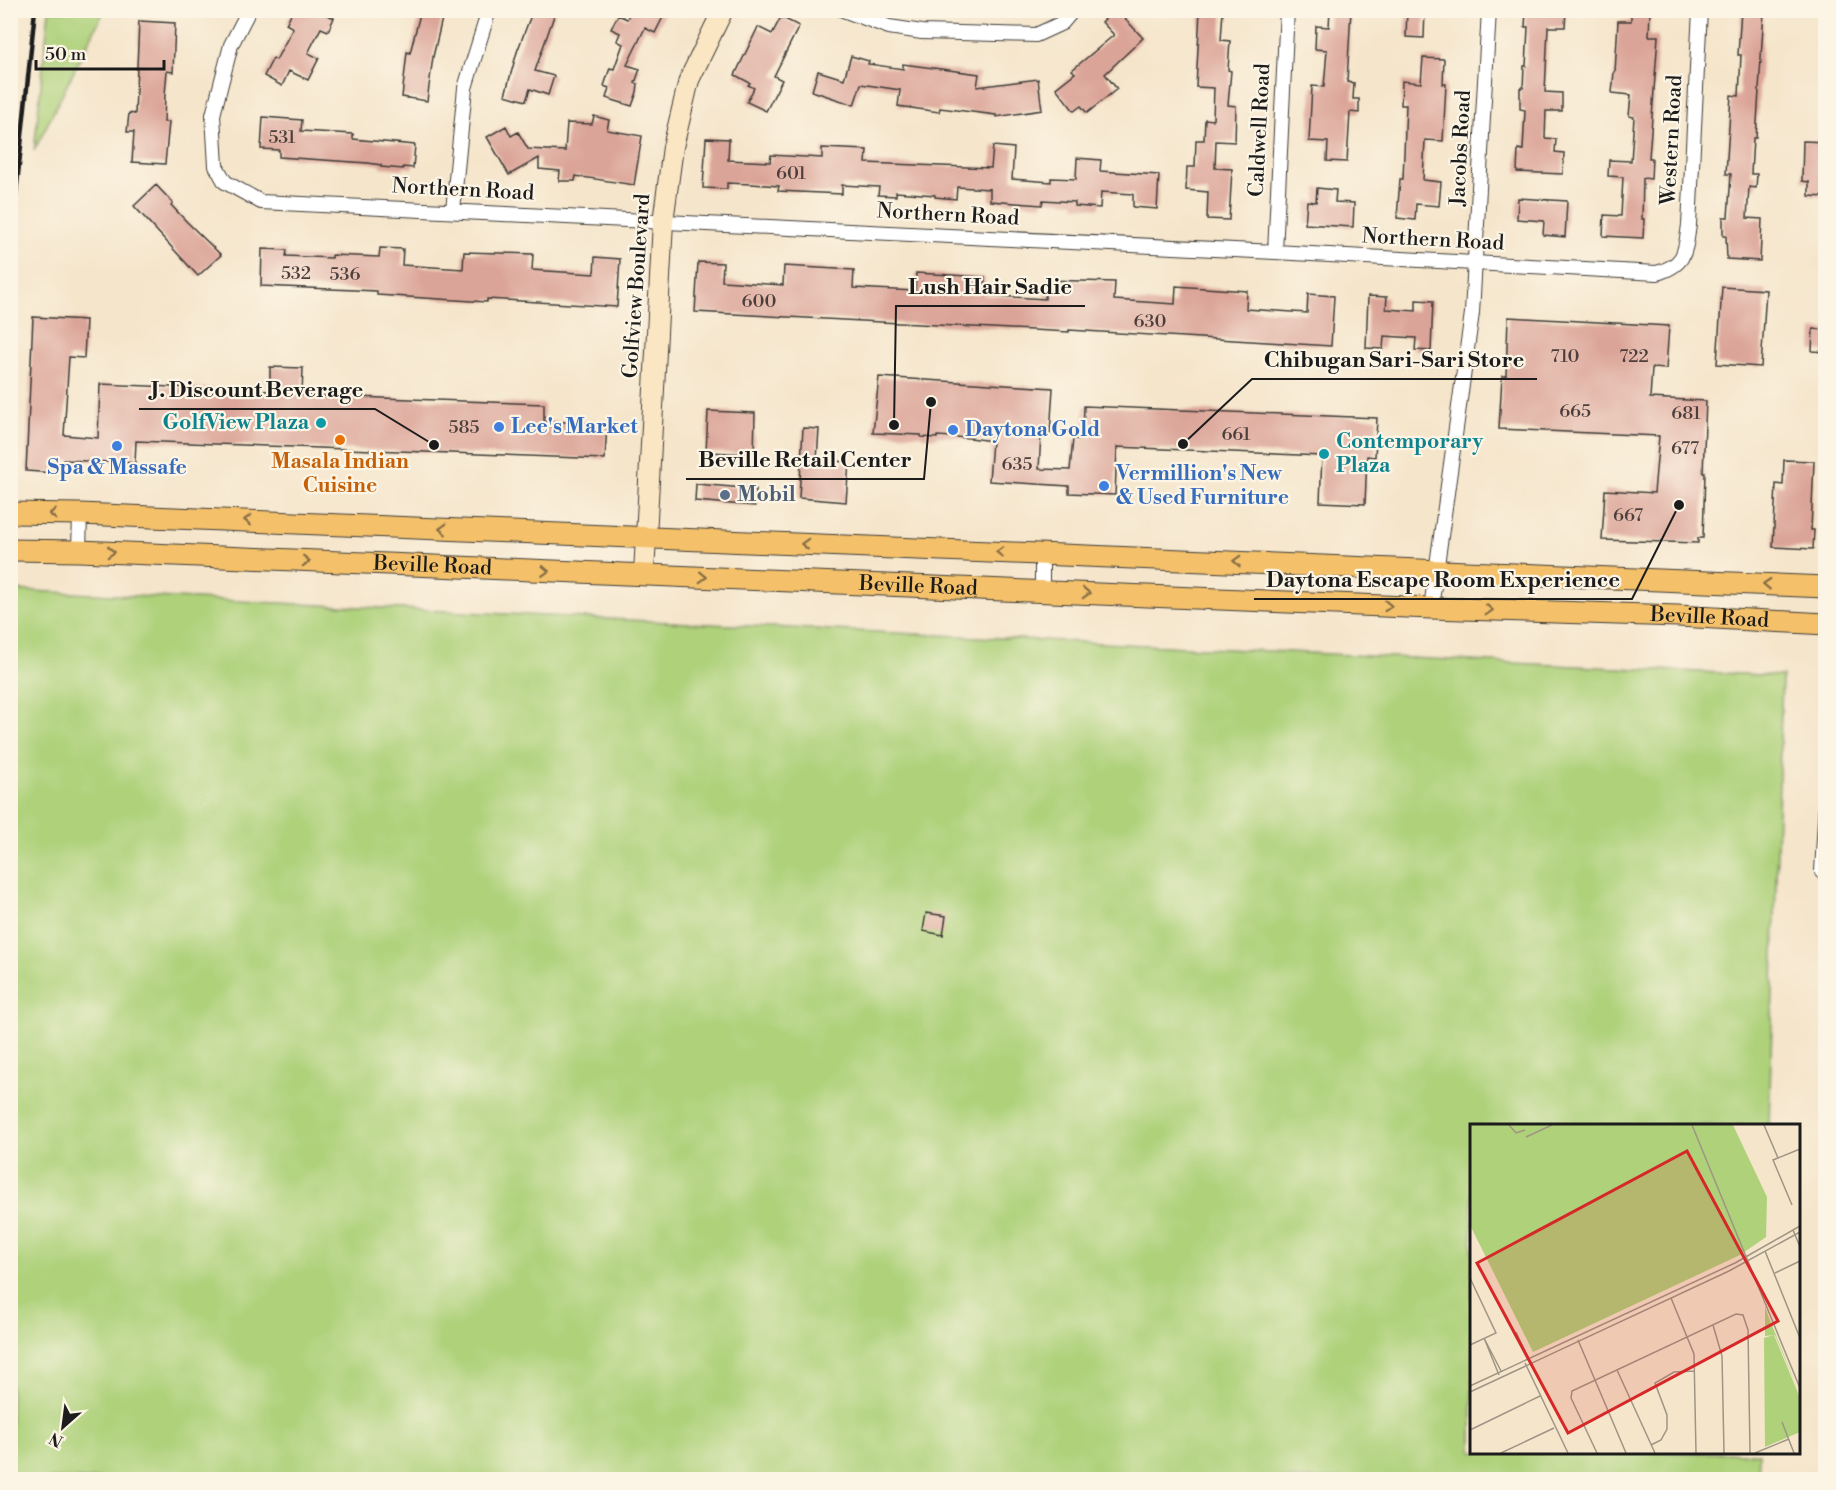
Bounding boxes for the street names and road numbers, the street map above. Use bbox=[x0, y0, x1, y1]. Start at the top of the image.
street label: Caldwell Road bbox=[1244, 62, 1276, 198]
street label: Western Road bbox=[1656, 74, 1688, 207]
street label: Jacobs Road bbox=[1445, 89, 1477, 208]
street label: Northern Road bbox=[391, 173, 535, 207]
street label: Golfview Boulevard bbox=[618, 193, 656, 379]
street label: Northern Road bbox=[876, 198, 1020, 232]
street label: Northern Road bbox=[1361, 223, 1505, 257]
street label: Beville Road bbox=[372, 550, 493, 581]
street label: Beville Road bbox=[857, 571, 978, 602]
street label: Beville Road bbox=[1649, 602, 1770, 634]

